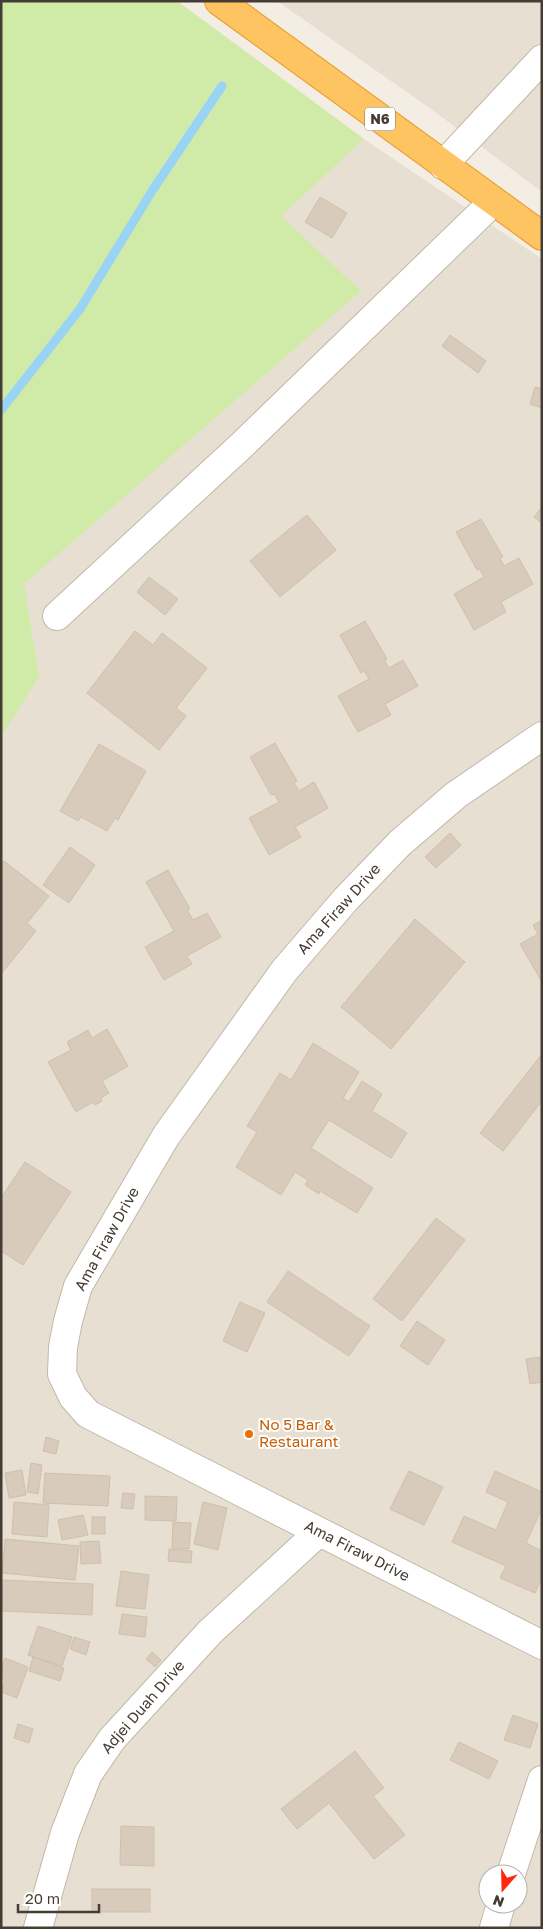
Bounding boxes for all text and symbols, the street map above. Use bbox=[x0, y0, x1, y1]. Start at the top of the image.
road number: N6 bbox=[365, 108, 395, 130]
street label: Ama Firaw Drive bbox=[293, 859, 384, 957]
street label: Ama Firaw Drive bbox=[70, 1183, 142, 1293]
place label: No 5 Bar & Restaurant bbox=[259, 1415, 339, 1450]
marker: No 5 Bar & Restaurant bbox=[243, 1428, 255, 1440]
street label: Ama Firaw Drive bbox=[302, 1516, 413, 1585]
street label: Adjei Duah Drive bbox=[97, 1656, 188, 1757]
north arrow bbox=[478, 1864, 528, 1914]
scale bar bbox=[18, 1882, 99, 1914]
text: 20 m bbox=[25, 1889, 60, 1907]
text: N bbox=[490, 1892, 506, 1911]

